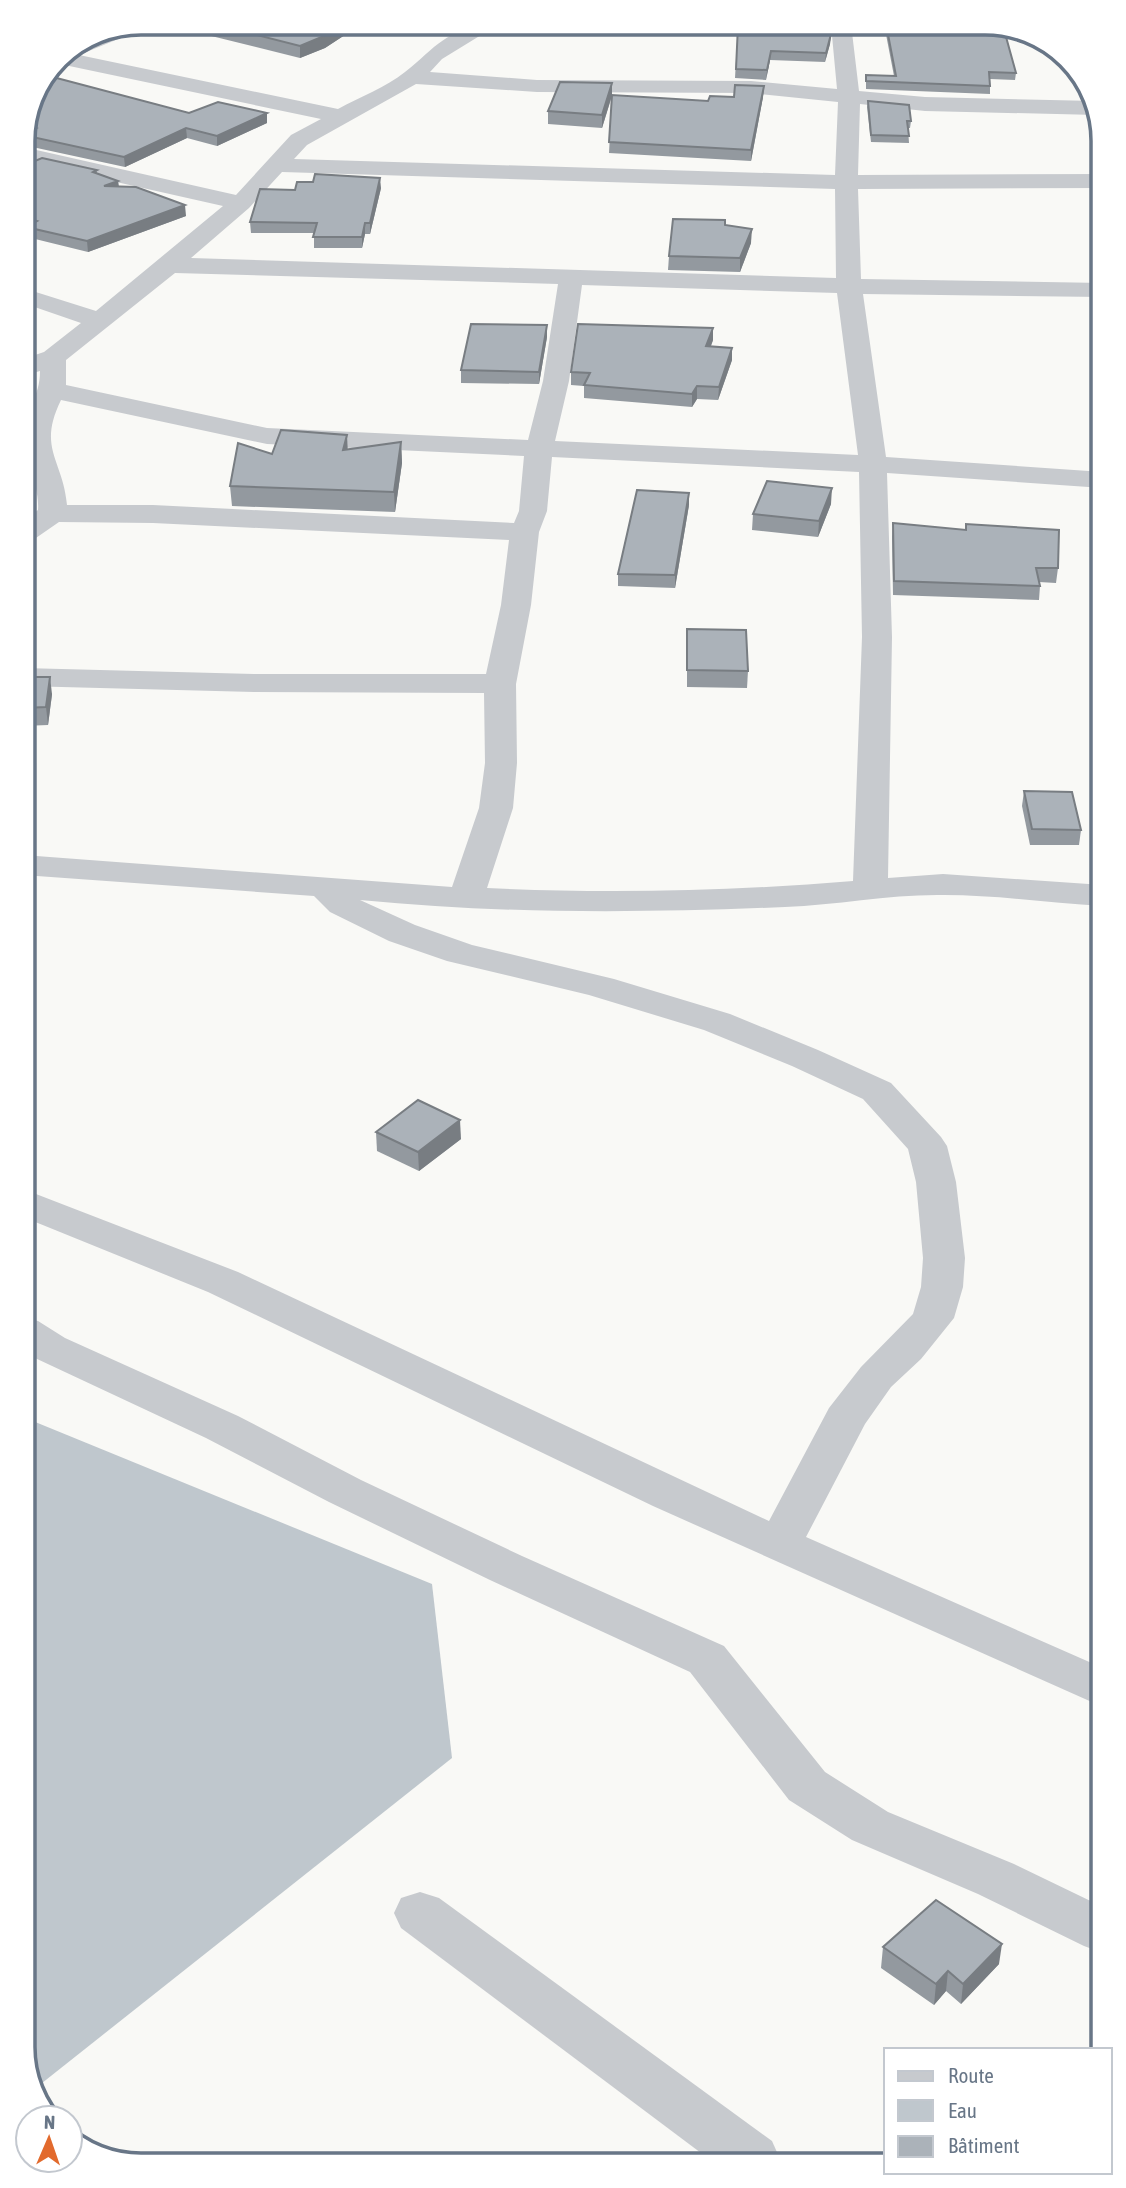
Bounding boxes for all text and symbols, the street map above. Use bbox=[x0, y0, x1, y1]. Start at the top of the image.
legend bbox=[884, 2048, 1112, 2174]
text: Route bbox=[948, 2063, 994, 2087]
text: Eau bbox=[948, 2098, 977, 2122]
north arrow bbox=[14, 2104, 84, 2174]
text: N bbox=[44, 2111, 56, 2133]
text: Bâtiment bbox=[948, 2133, 1019, 2157]

